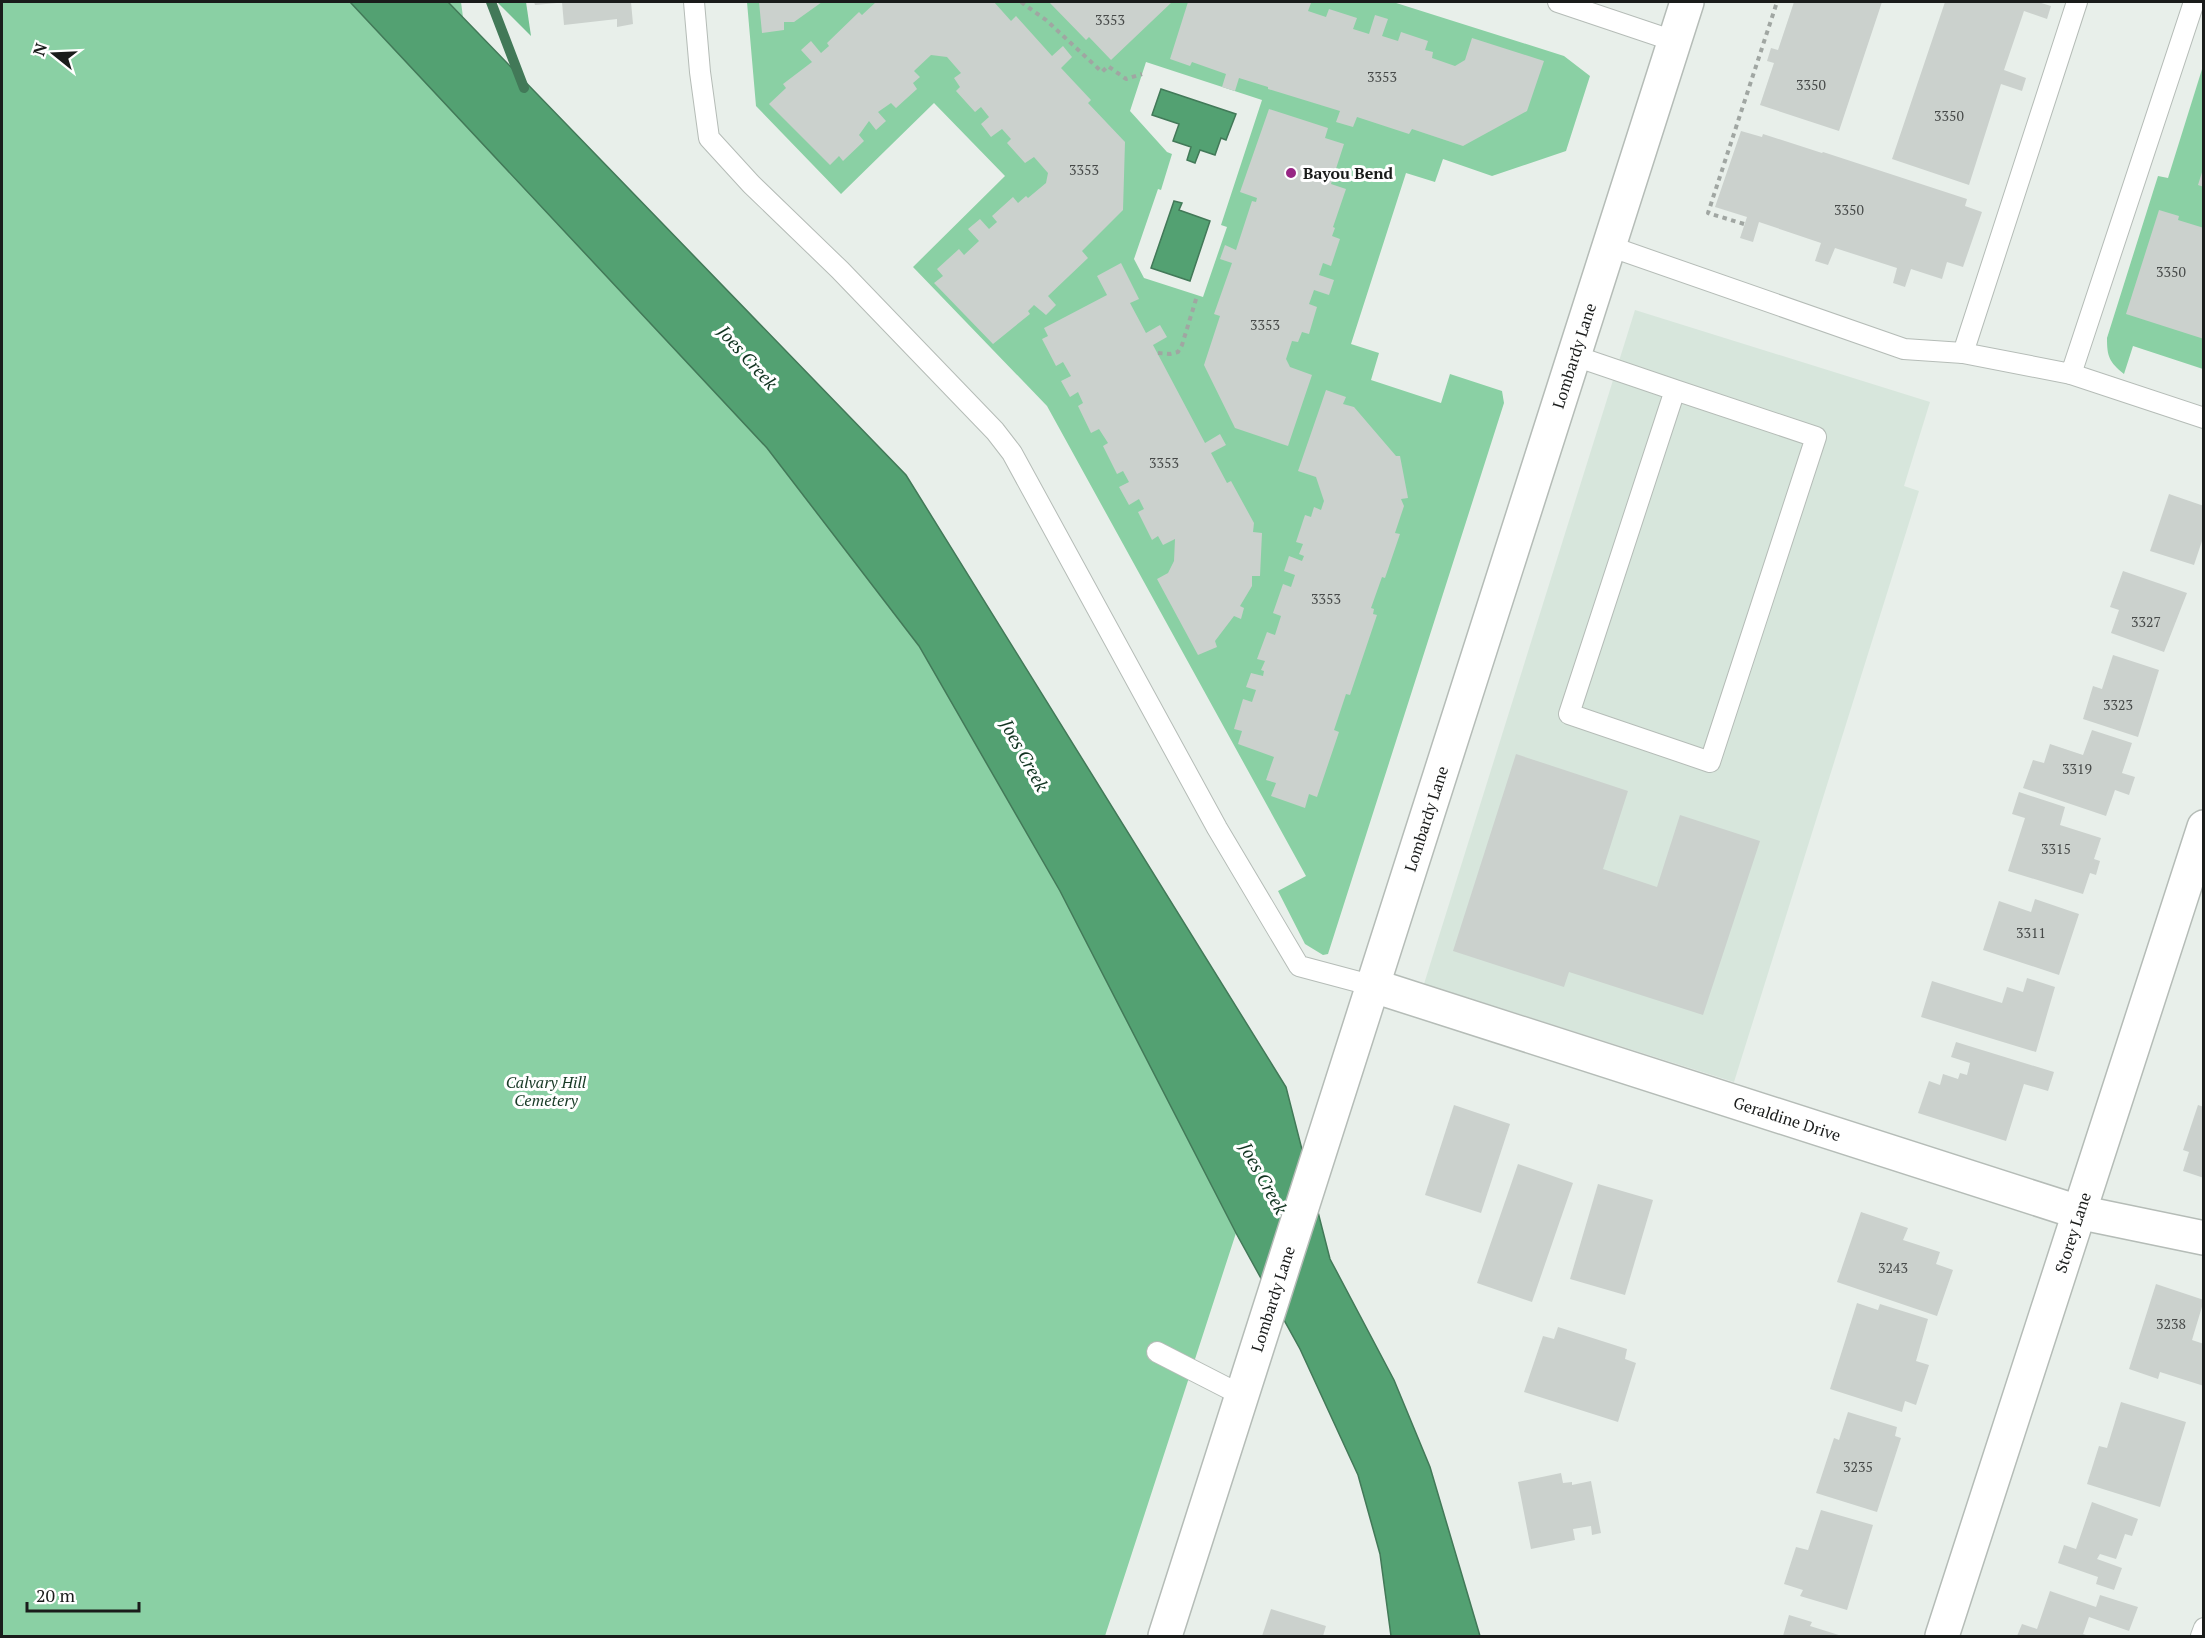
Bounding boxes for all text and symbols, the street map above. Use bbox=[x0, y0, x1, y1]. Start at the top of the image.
house number: 3353 bbox=[1095, 10, 1125, 29]
north arrow bbox=[24, 24, 84, 84]
text: N bbox=[27, 40, 52, 59]
house number: 3353 bbox=[1367, 67, 1397, 86]
house number: 3350 bbox=[1796, 75, 1826, 94]
house number: 3350 bbox=[1934, 106, 1964, 125]
house number: 3353 bbox=[1069, 160, 1099, 179]
place label: Bayou Bend bbox=[1303, 162, 1394, 184]
marker: Bayou Bend bbox=[1284, 166, 1298, 180]
house number: 3350 bbox=[1834, 200, 1864, 219]
house number: 3350 bbox=[2156, 262, 2186, 281]
street label: Lombardy Lane bbox=[1547, 300, 1601, 411]
house number: 3353 bbox=[1250, 315, 1280, 334]
water label: Joes Creek bbox=[712, 319, 783, 394]
house number: 3353 bbox=[1149, 453, 1179, 472]
house number: 3353 bbox=[1311, 589, 1341, 608]
house number: 3327 bbox=[2131, 612, 2161, 631]
house number: 3323 bbox=[2103, 695, 2133, 714]
water label: Joes Creek bbox=[995, 714, 1055, 795]
house number: 3319 bbox=[2062, 759, 2092, 778]
street label: Lombardy Lane bbox=[1399, 763, 1453, 874]
house number: 3315 bbox=[2041, 839, 2071, 858]
house number: 3311 bbox=[2016, 923, 2046, 942]
park label: Calvary Hill Cemetery bbox=[506, 1071, 587, 1111]
street label: Geraldine Drive bbox=[1731, 1091, 1844, 1146]
water label: Joes Creek bbox=[1234, 1137, 1294, 1218]
street label: Storey Lane bbox=[2049, 1189, 2096, 1276]
street label: Lombardy Lane bbox=[1246, 1243, 1300, 1354]
house number: 3243 bbox=[1878, 1258, 1908, 1277]
house number: 3238 bbox=[2156, 1314, 2186, 1333]
house number: 3235 bbox=[1843, 1457, 1873, 1476]
scale bar bbox=[27, 1575, 140, 1613]
text: 20 m bbox=[36, 1583, 76, 1607]

